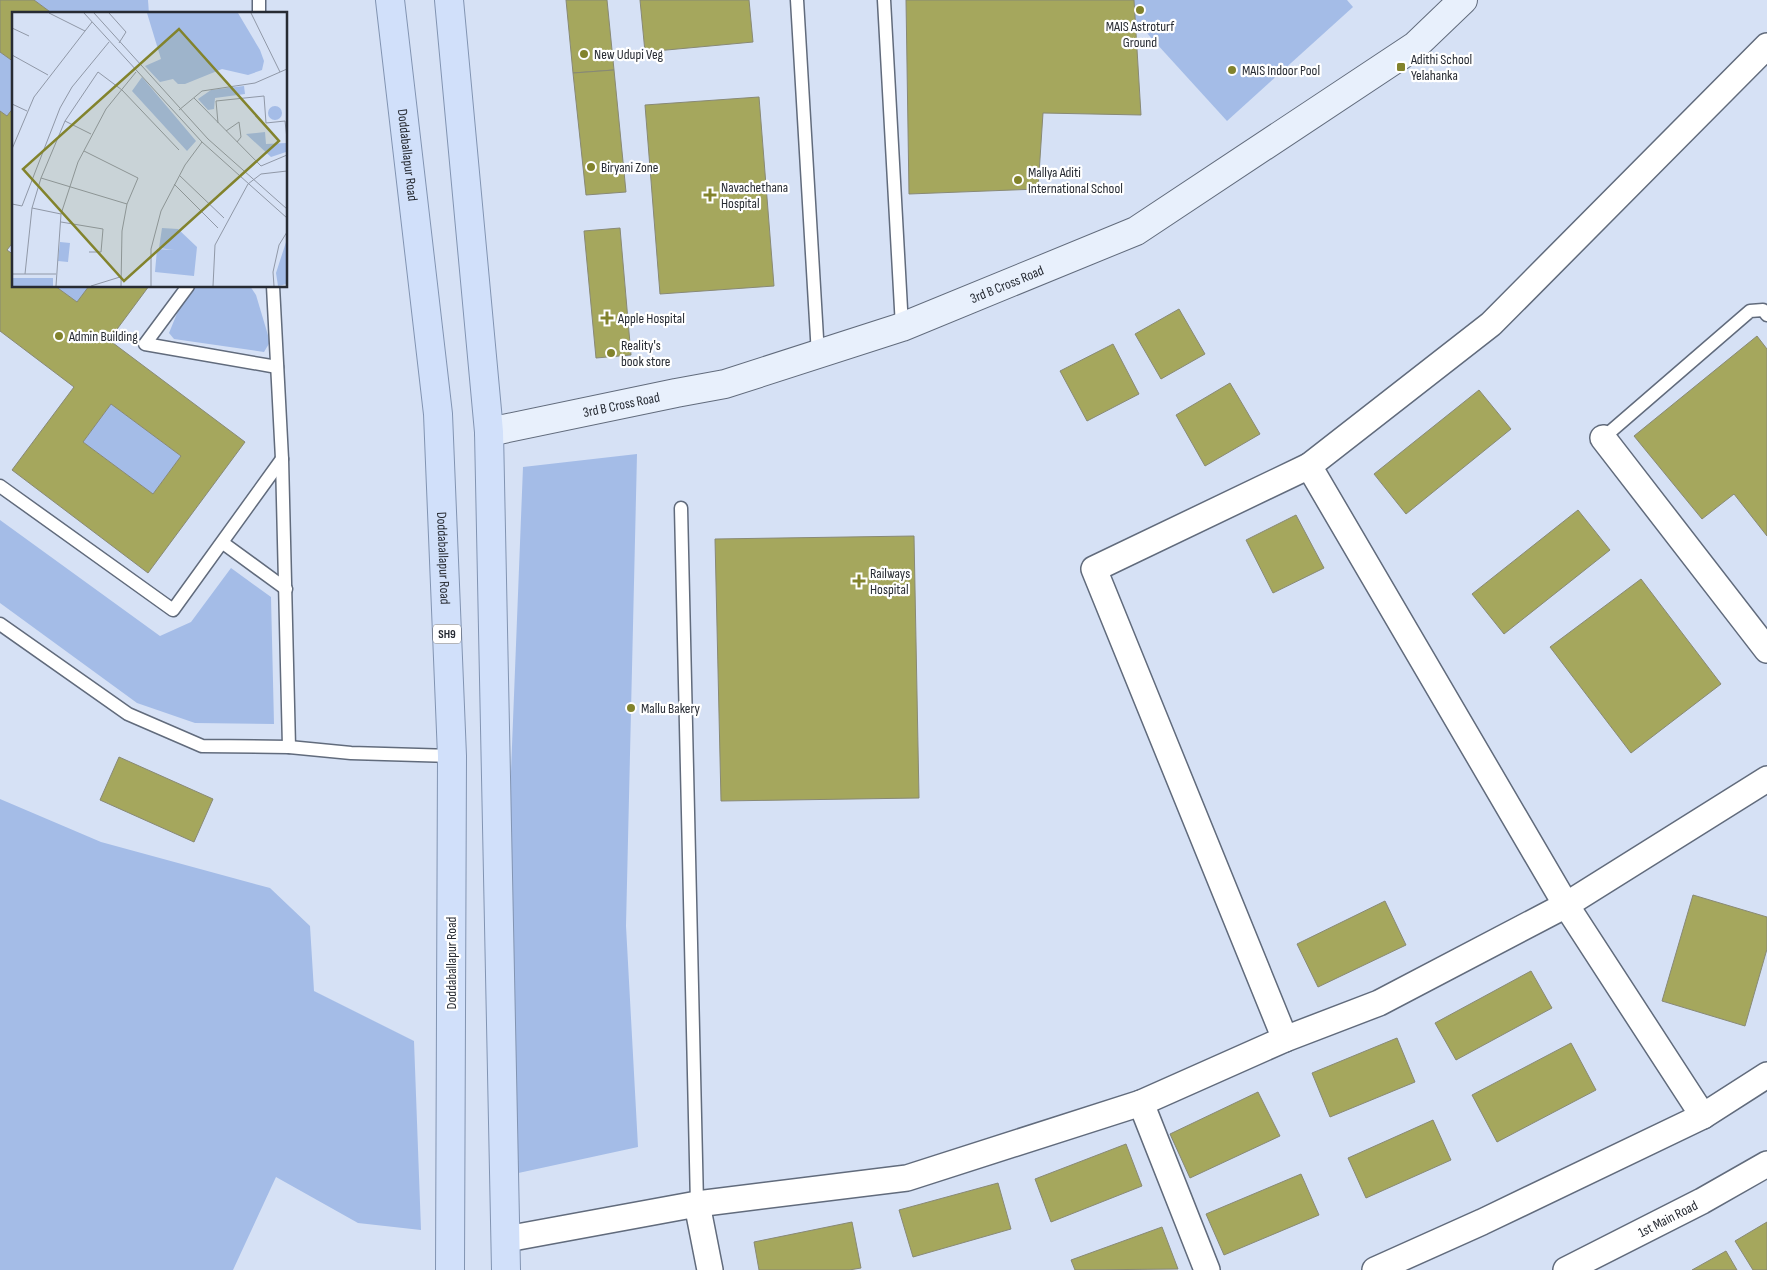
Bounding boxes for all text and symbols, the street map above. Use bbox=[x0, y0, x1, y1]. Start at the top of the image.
marker: MAIS Astroturf Ground bbox=[1134, 4, 1146, 16]
inset map bbox=[12, 12, 288, 288]
place label: MAIS Astroturf Ground bbox=[1106, 18, 1175, 51]
place label: New Udupi Veg bbox=[594, 46, 664, 63]
marker: New Udupi Veg bbox=[578, 48, 590, 60]
place label: Adithi School Yelahanka bbox=[1410, 51, 1472, 84]
marker: Adithi School Yelahanka bbox=[1395, 61, 1407, 73]
place label: MAIS Indoor Pool bbox=[1242, 62, 1320, 79]
marker: MAIS Indoor Pool bbox=[1226, 64, 1238, 76]
street label: Doddaballapur Road bbox=[394, 108, 421, 202]
place label: Biryani Zone bbox=[601, 159, 658, 176]
marker: Biryani Zone bbox=[585, 161, 597, 173]
place label: Mallya Aditi International School bbox=[1028, 164, 1123, 197]
marker: Mallya Aditi International School bbox=[1012, 174, 1024, 186]
place label: Navachethana Hospital bbox=[721, 179, 788, 212]
marker: Navachethana Hospital bbox=[703, 188, 717, 202]
street label: 3rd B Cross Road bbox=[968, 262, 1046, 307]
place label: Apple Hospital bbox=[617, 310, 685, 327]
marker: Apple Hospital bbox=[600, 311, 614, 325]
place label: Admin Building bbox=[68, 328, 138, 345]
marker: Admin Building bbox=[53, 330, 65, 342]
place label: Reality's book store bbox=[621, 337, 670, 370]
marker: Reality's book store bbox=[605, 347, 617, 359]
street label: 3rd B Cross Road bbox=[581, 389, 661, 421]
street label: Doddaballapur Road bbox=[433, 511, 454, 605]
place label: Railways Hospital bbox=[870, 565, 910, 598]
marker: Railways Hospital bbox=[852, 574, 866, 588]
road number: SH9 bbox=[433, 624, 461, 644]
place label: Mallu Bakery bbox=[641, 700, 701, 717]
marker: Mallu Bakery bbox=[625, 702, 637, 714]
street label: Doddaballapur Road bbox=[443, 916, 460, 1009]
street label: 1st Main Road bbox=[1635, 1197, 1701, 1241]

